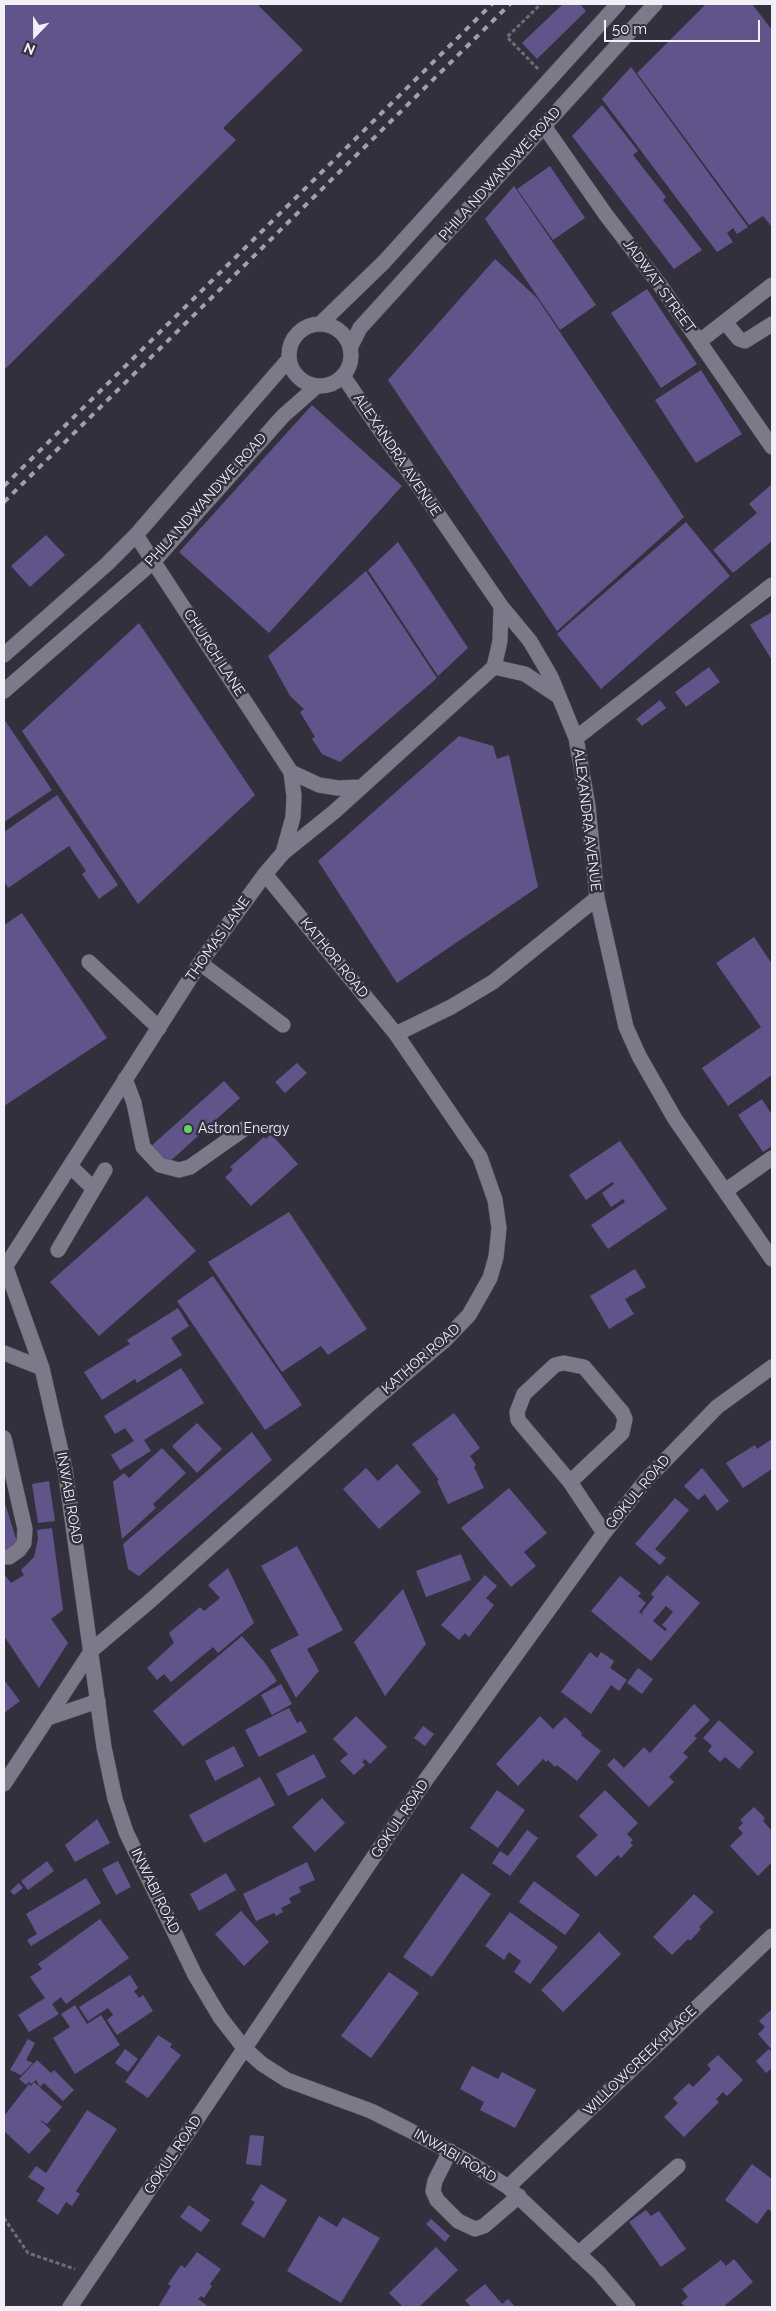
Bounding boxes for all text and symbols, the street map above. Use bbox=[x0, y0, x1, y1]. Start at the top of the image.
north arrow bbox=[10, 10, 60, 60]
scale bar bbox=[606, 10, 762, 42]
text: 50 m bbox=[612, 20, 647, 38]
text: N bbox=[21, 39, 37, 58]
street label: PHILA NDWANDWE ROAD bbox=[436, 104, 564, 244]
street label: JADWAT STREET bbox=[619, 236, 699, 336]
street label: ALEXANDRA AVENUE bbox=[350, 391, 444, 519]
street label: PHILA NDWANDWE ROAD bbox=[142, 430, 270, 570]
street label: CHURCH LANE bbox=[180, 606, 248, 700]
street label: ALEXANDRA AVENUE bbox=[570, 748, 604, 892]
street label: THOMAS LANE bbox=[182, 893, 254, 985]
street label: KATHOR ROAD bbox=[297, 914, 371, 1002]
place label: Astron Energy bbox=[198, 1121, 289, 1137]
marker: Astron Energy bbox=[182, 1123, 194, 1135]
street label: KATHOR ROAD bbox=[378, 1320, 464, 1398]
street label: INWABI ROAD bbox=[53, 1451, 85, 1545]
street label: GOKUL ROAD bbox=[602, 1452, 674, 1532]
street label: GOKUL ROAD bbox=[368, 1777, 432, 1861]
street label: INWABI ROAD bbox=[127, 1846, 183, 1936]
street label: WILLOWCREEK PLACE bbox=[580, 2003, 700, 2119]
street label: GOKUL ROAD bbox=[141, 2113, 205, 2197]
street label: INWABI ROAD bbox=[411, 2126, 499, 2186]

